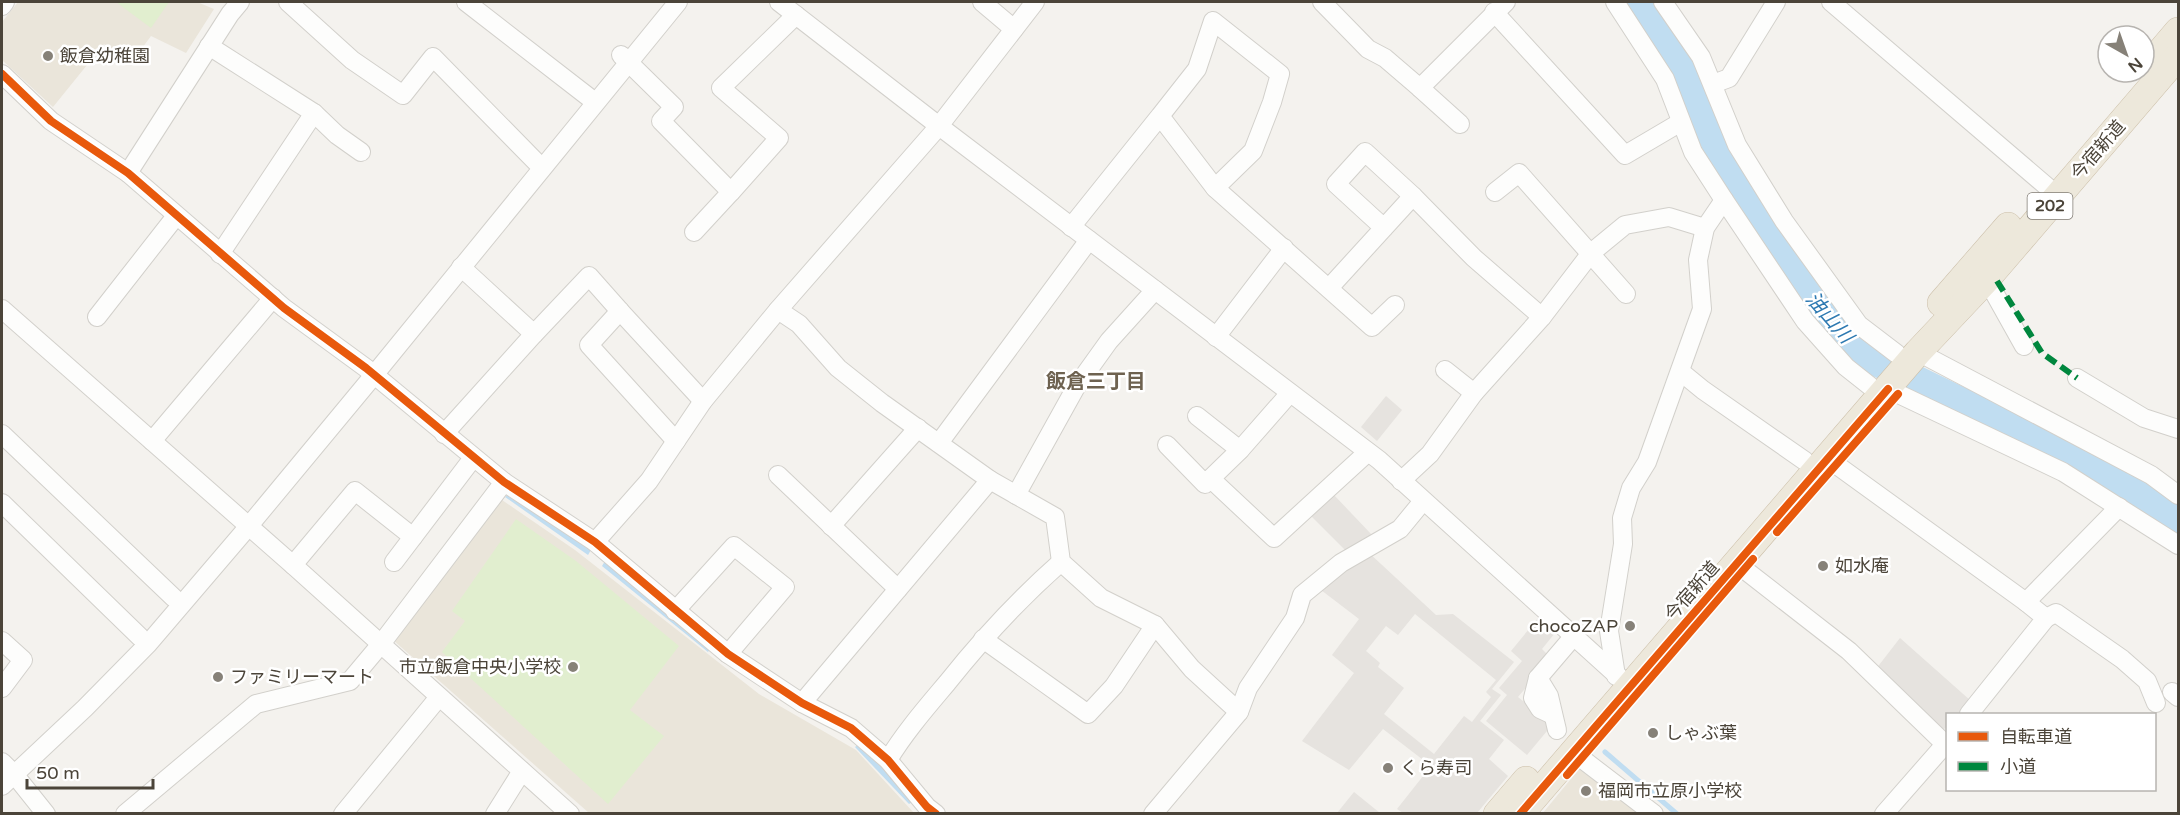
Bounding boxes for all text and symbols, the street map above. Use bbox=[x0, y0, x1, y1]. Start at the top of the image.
north arrow bbox=[2096, 24, 2156, 84]
place label: 飯倉幼稚園 bbox=[60, 45, 150, 67]
marker: 飯倉幼稚園 bbox=[41, 49, 55, 63]
text: N bbox=[2124, 53, 2146, 77]
street label: 今宿新道 bbox=[2066, 116, 2130, 184]
road number: 202 bbox=[2028, 193, 2072, 219]
water label: 油山川 bbox=[1800, 287, 1859, 350]
district label: 飯倉三丁目 bbox=[1046, 370, 1146, 394]
place label: 如水庵 bbox=[1835, 555, 1889, 577]
street label: 今宿新道 bbox=[1660, 557, 1724, 625]
marker: 如水庵 bbox=[1816, 559, 1830, 573]
place label: chocoZAP bbox=[1529, 615, 1618, 637]
marker: chocoZAP bbox=[1623, 619, 1637, 633]
place label: 市立飯倉中央小学校 bbox=[399, 656, 561, 678]
marker: 市立飯倉中央小学校 bbox=[566, 660, 580, 674]
place label: ファミリーマート bbox=[230, 666, 374, 688]
marker: ファミリーマート bbox=[211, 670, 225, 684]
legend bbox=[1946, 713, 2156, 791]
place label: しゃぶ葉 bbox=[1665, 722, 1737, 744]
marker: しゃぶ葉 bbox=[1646, 726, 1660, 740]
text: 自転車道 bbox=[2000, 726, 2072, 748]
scale bar bbox=[27, 752, 153, 790]
text: 小道 bbox=[2000, 756, 2036, 778]
place label: くら寿司 bbox=[1400, 757, 1472, 779]
marker: くら寿司 bbox=[1381, 761, 1395, 775]
text: 50 m bbox=[36, 762, 80, 784]
place label: 福岡市立原小学校 bbox=[1598, 780, 1742, 802]
marker: 福岡市立原小学校 bbox=[1579, 784, 1593, 798]

